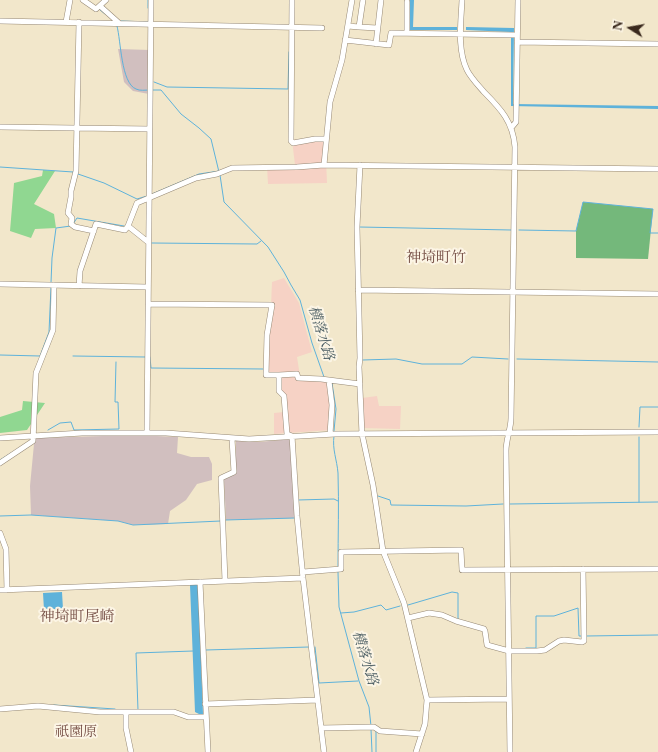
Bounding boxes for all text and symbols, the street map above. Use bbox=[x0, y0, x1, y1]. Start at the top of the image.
north arrow bbox=[610, 8, 650, 48]
text: N bbox=[610, 20, 626, 32]
district label: 神埼町竹 bbox=[406, 249, 466, 267]
water label: 横落水路 bbox=[305, 304, 337, 362]
district label: 神埼町尾崎 bbox=[40, 608, 114, 626]
water label: 横落水路 bbox=[349, 629, 381, 687]
district label: 祇園原 bbox=[55, 724, 97, 740]

